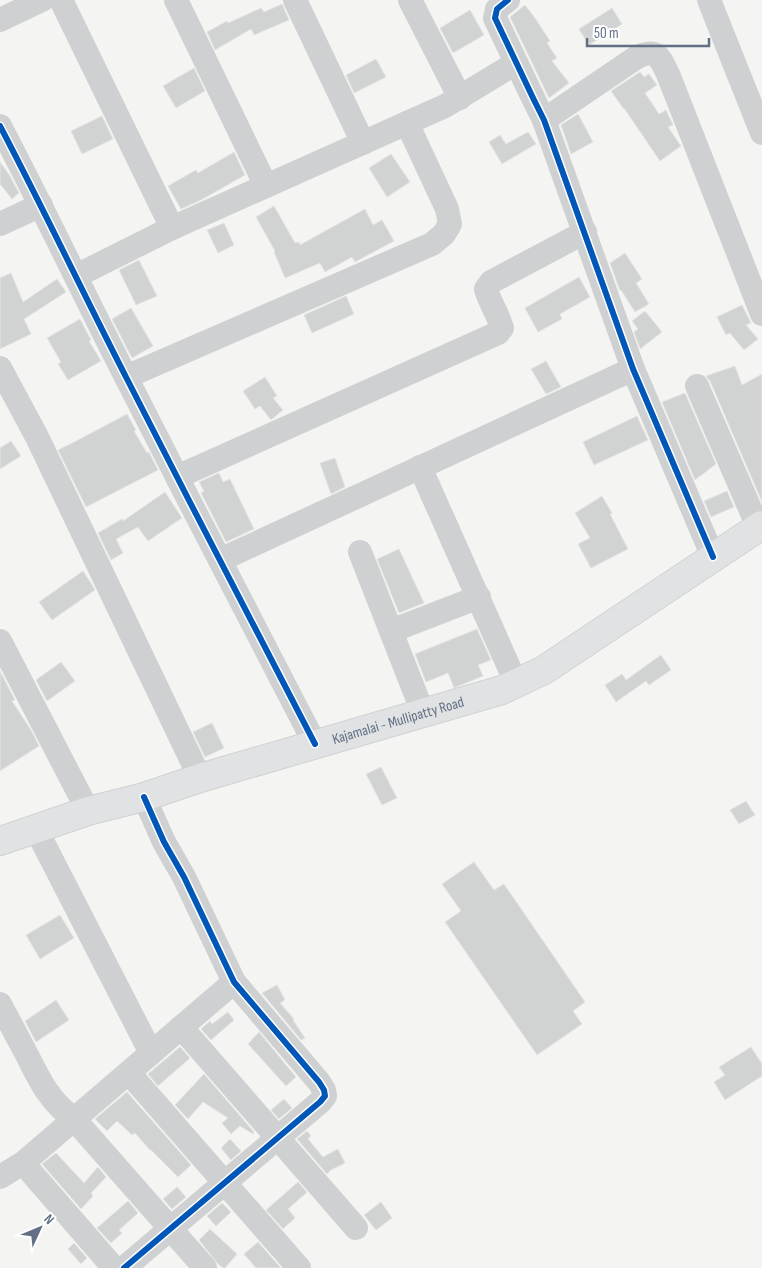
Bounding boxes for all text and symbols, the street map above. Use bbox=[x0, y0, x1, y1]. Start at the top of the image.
scale bar bbox=[587, 15, 710, 47]
text: 50 m bbox=[594, 24, 619, 43]
street label: Kajamalai - Mullipatty Road bbox=[330, 692, 466, 749]
north arrow bbox=[15, 1203, 65, 1253]
text: N bbox=[40, 1211, 58, 1228]

